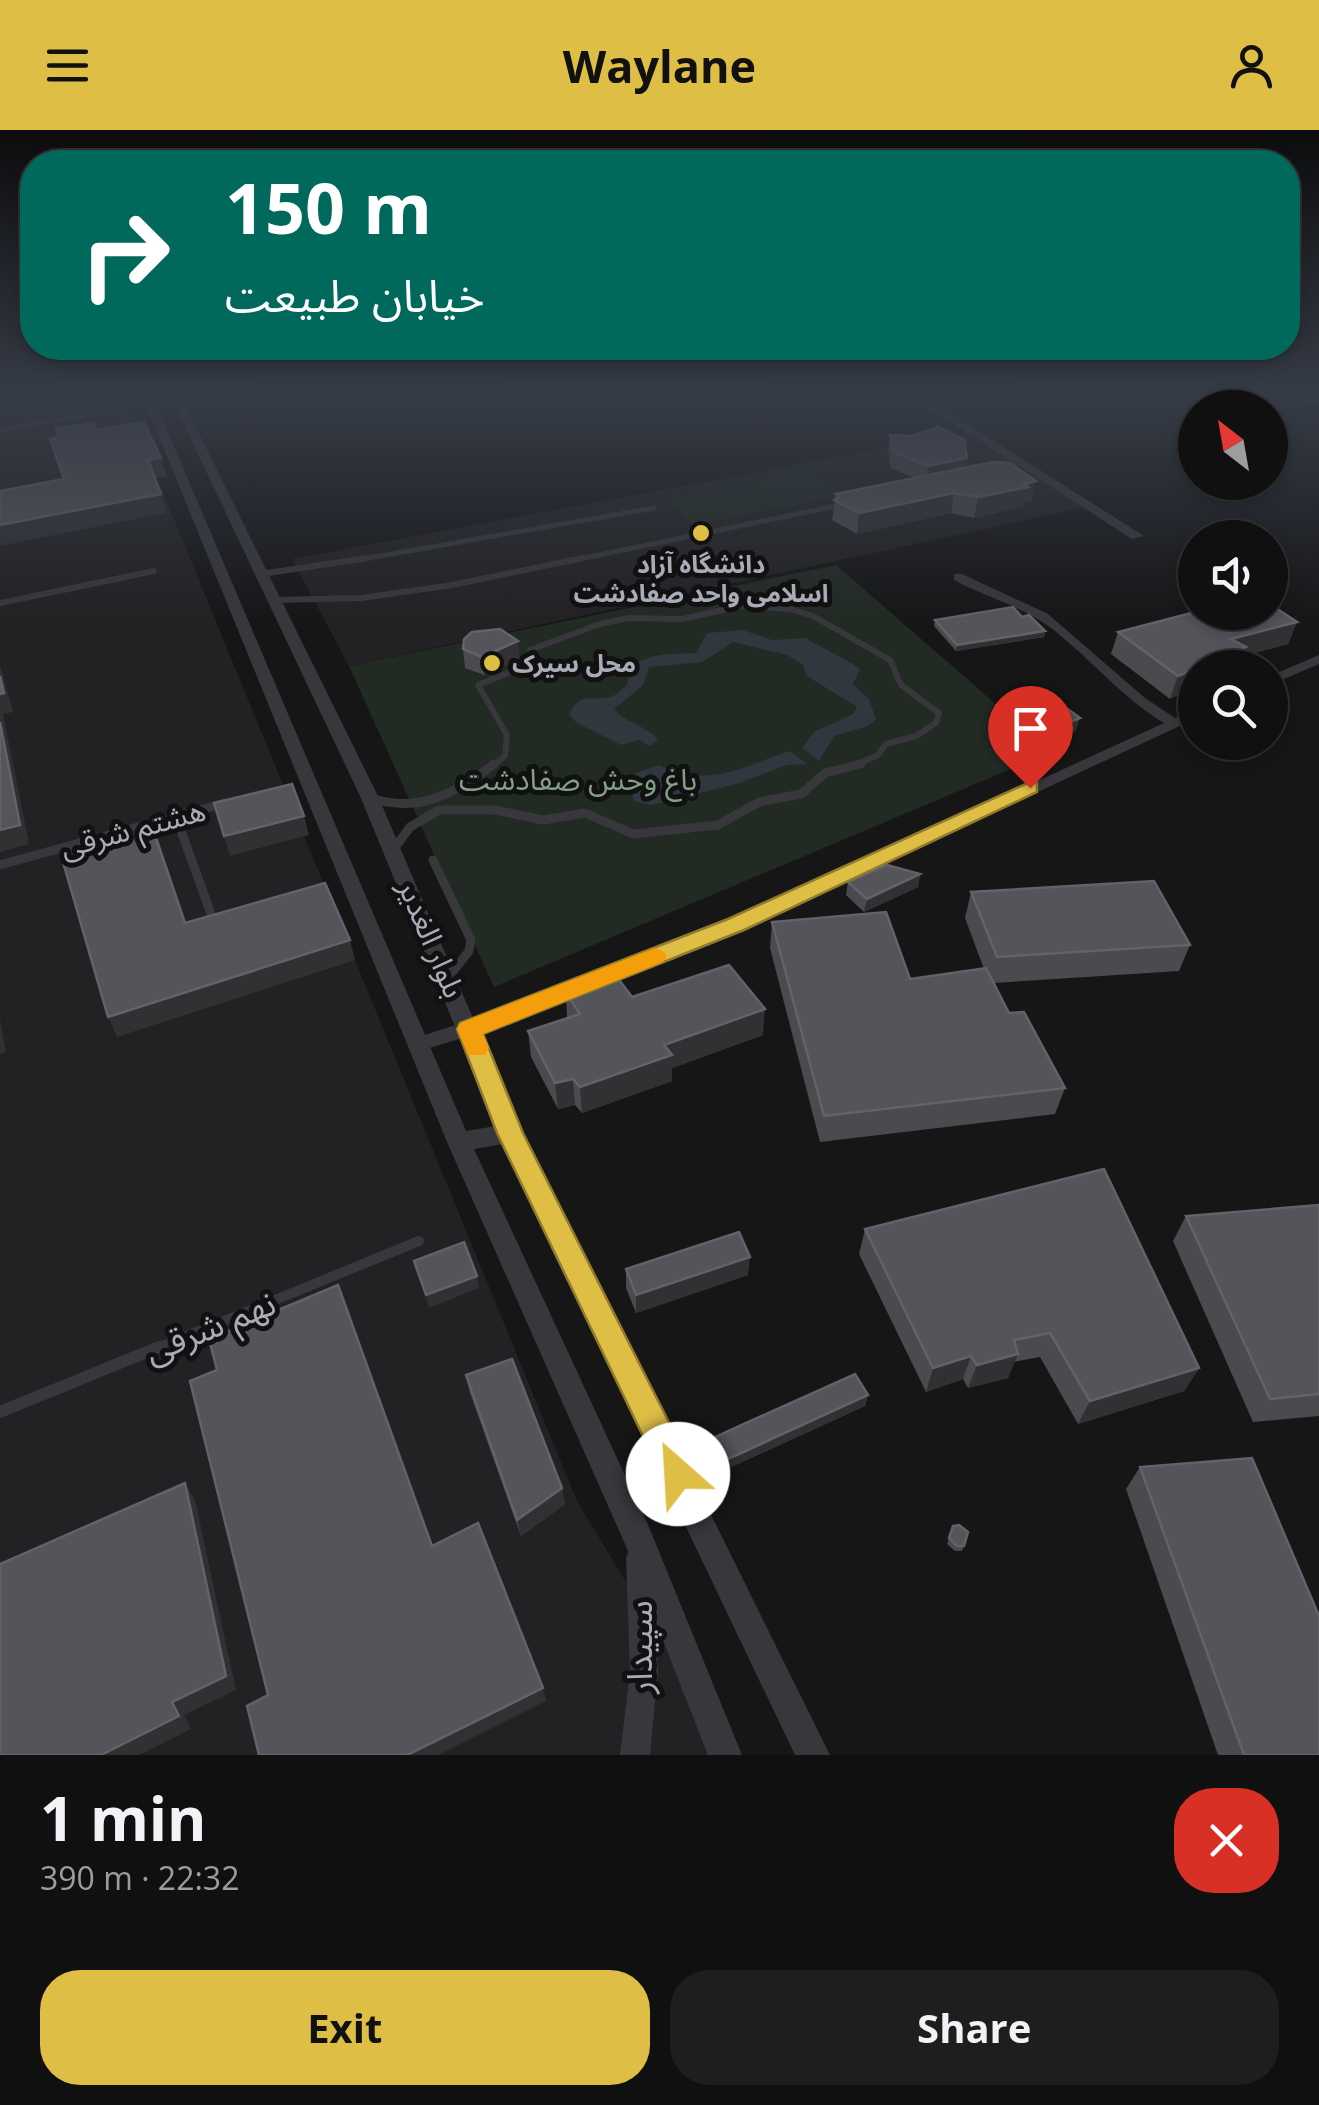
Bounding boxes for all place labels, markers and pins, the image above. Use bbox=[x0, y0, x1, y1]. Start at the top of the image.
marker: دانشگاه آزاد اسلامی واحد صفادشت bbox=[690, 522, 712, 544]
place label: دانشگاه آزاد اسلامی واحد صفادشت bbox=[573, 546, 829, 609]
place label: محل سیرک bbox=[512, 645, 636, 679]
marker: محل سیرک bbox=[481, 652, 503, 674]
pin bbox=[988, 686, 1073, 789]

